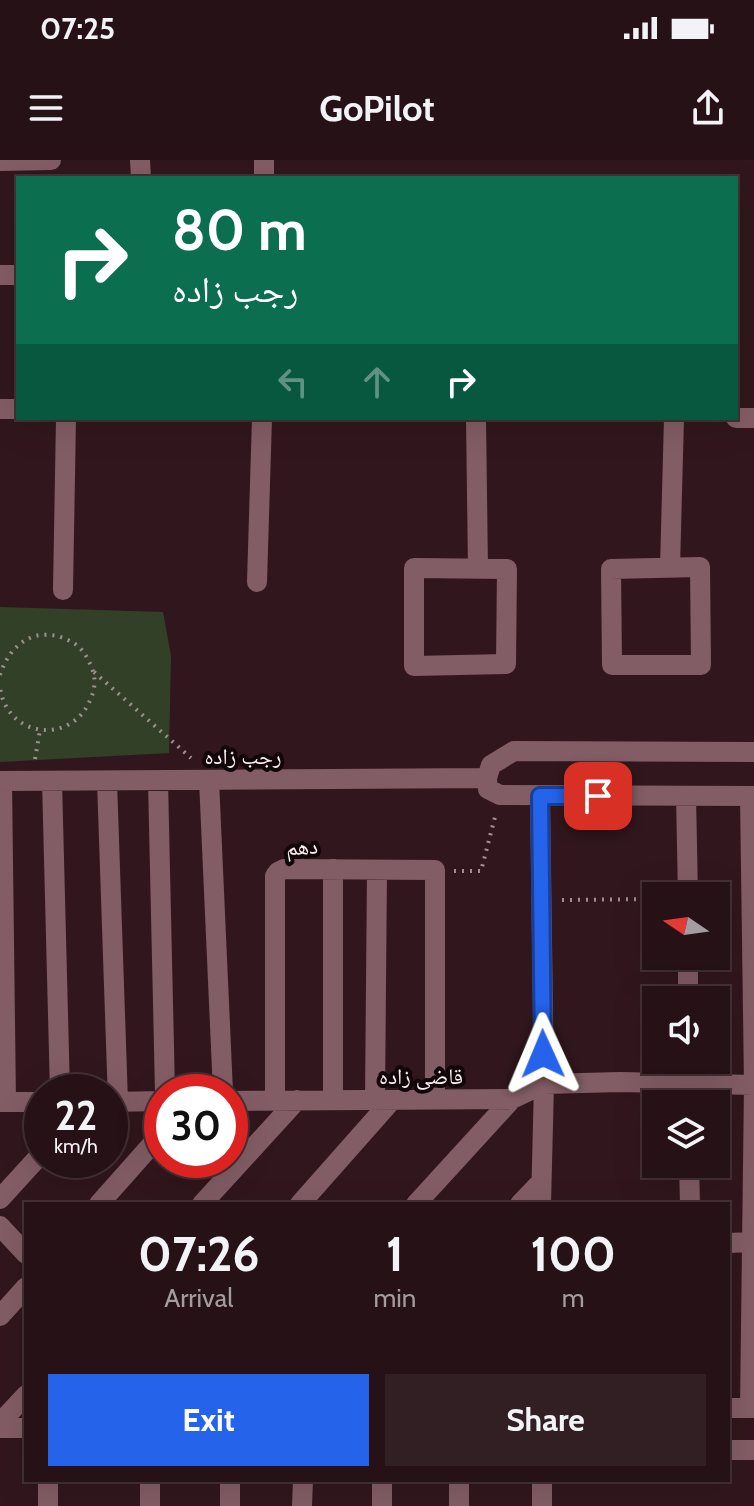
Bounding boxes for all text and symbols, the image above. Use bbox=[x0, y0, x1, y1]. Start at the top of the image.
text: 07:25 bbox=[40, 10, 115, 47]
icon: menu bbox=[24, 86, 68, 130]
text: GoPilot bbox=[319, 86, 435, 130]
icon: share bbox=[686, 86, 730, 130]
text: 80 m bbox=[172, 196, 307, 264]
icon: right bbox=[40, 208, 144, 312]
text: رجب زاده bbox=[172, 267, 298, 311]
icon: left bbox=[271, 360, 315, 404]
icon: ahead bbox=[355, 360, 399, 404]
icon: right bbox=[439, 360, 483, 404]
street label: رجب زاده bbox=[204, 743, 282, 770]
pin bbox=[564, 762, 632, 830]
icon: arrive bbox=[576, 774, 620, 818]
street label: دهم bbox=[285, 832, 319, 863]
north arrow bbox=[642, 882, 730, 970]
map controls bbox=[642, 882, 730, 1178]
button: sound bbox=[642, 986, 730, 1074]
position arrow bbox=[501, 1012, 585, 1096]
street label: قاضی زاده bbox=[379, 1063, 463, 1090]
speed limit sign: 30 bbox=[144, 1074, 248, 1178]
button: layers bbox=[642, 1090, 730, 1178]
text: 22 bbox=[55, 1091, 97, 1140]
text: km/h bbox=[54, 1134, 98, 1158]
text: 07:26 bbox=[138, 1225, 259, 1283]
text: 1 bbox=[386, 1225, 404, 1283]
text: 100 bbox=[530, 1225, 616, 1283]
text: Arrival bbox=[164, 1282, 233, 1314]
text: min bbox=[374, 1282, 416, 1314]
text: m bbox=[562, 1282, 585, 1314]
button: Exit bbox=[48, 1374, 369, 1466]
button: Share bbox=[385, 1374, 706, 1466]

